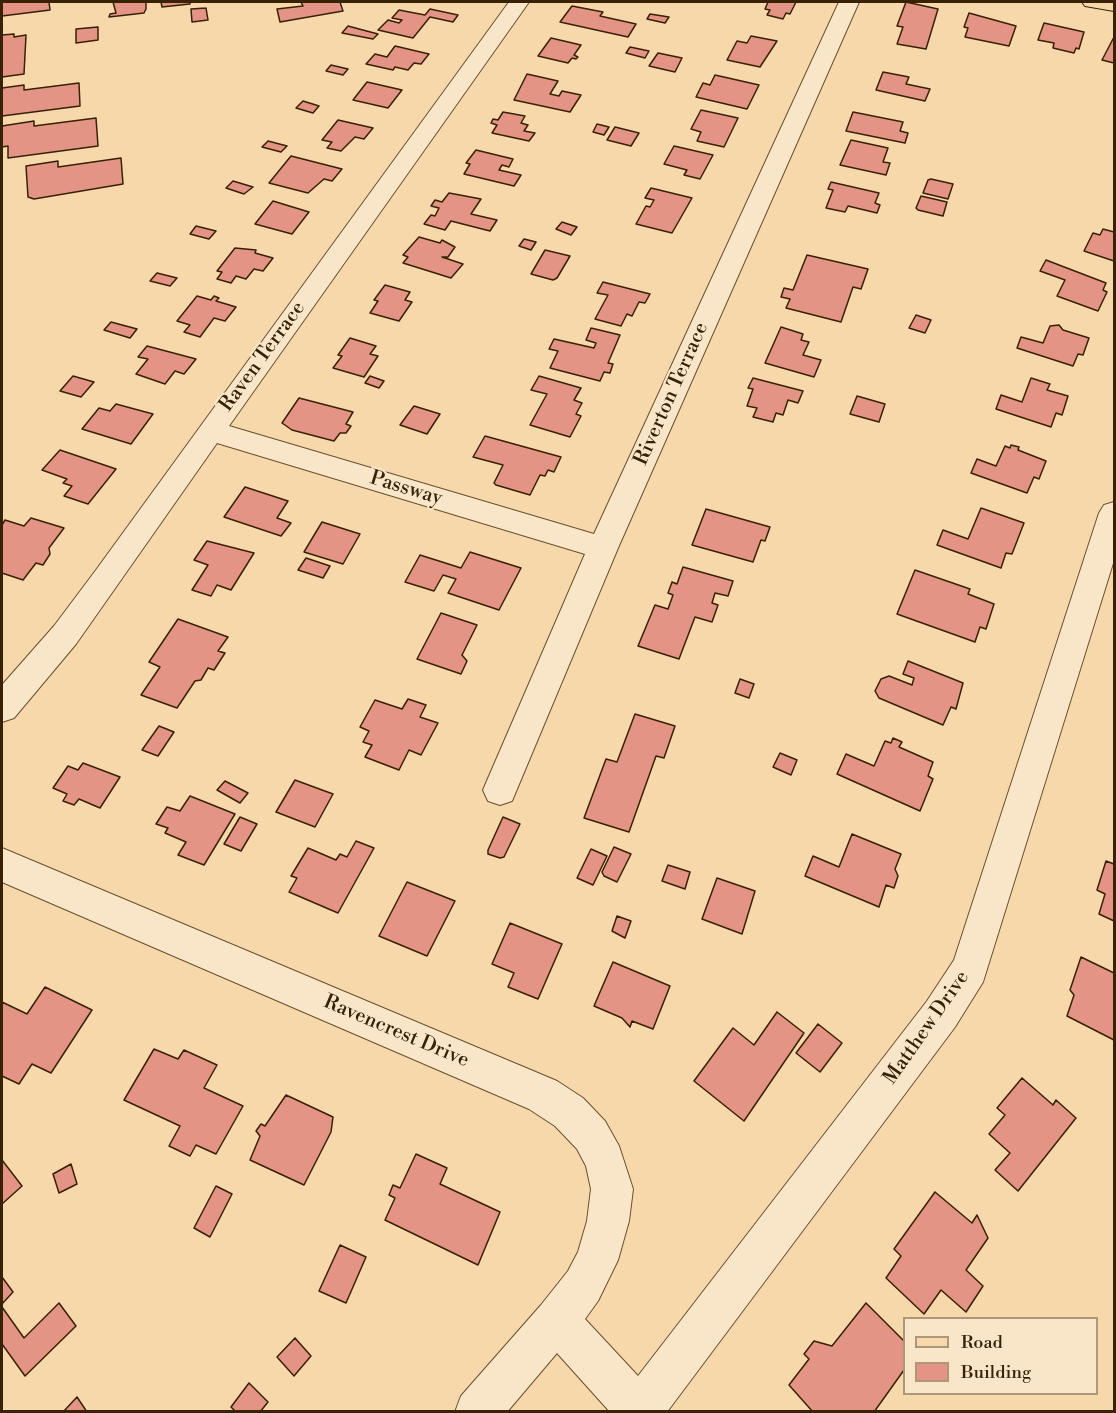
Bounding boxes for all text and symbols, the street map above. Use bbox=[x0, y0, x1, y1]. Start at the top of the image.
street label: Raven Terrace bbox=[215, 297, 311, 417]
street label: Riverton Terrace bbox=[630, 319, 714, 469]
street label: Passway bbox=[367, 467, 445, 511]
street label: Matthew Drive bbox=[879, 967, 975, 1089]
street label: Ravencrest Drive bbox=[320, 991, 472, 1073]
legend bbox=[903, 1317, 1098, 1395]
text: Road bbox=[961, 1331, 1003, 1354]
text: Building bbox=[961, 1361, 1031, 1384]

